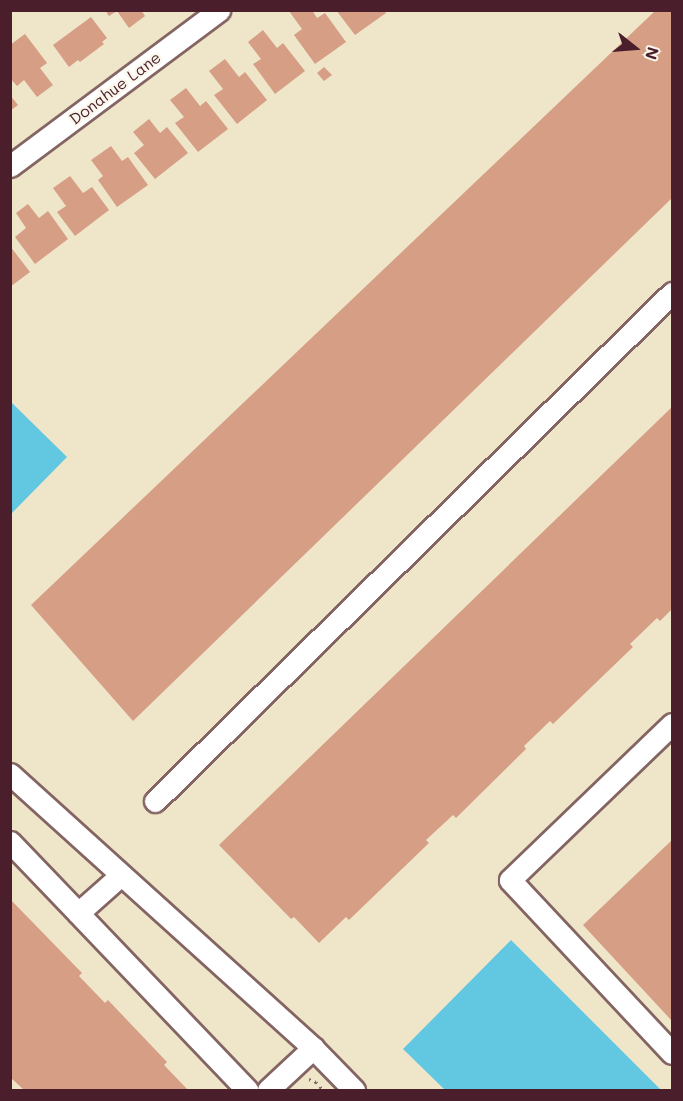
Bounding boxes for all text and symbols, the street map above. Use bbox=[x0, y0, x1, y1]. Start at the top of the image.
north arrow bbox=[605, 18, 665, 78]
text: N bbox=[641, 45, 665, 62]
street label: Donahue Lane bbox=[66, 47, 164, 129]

